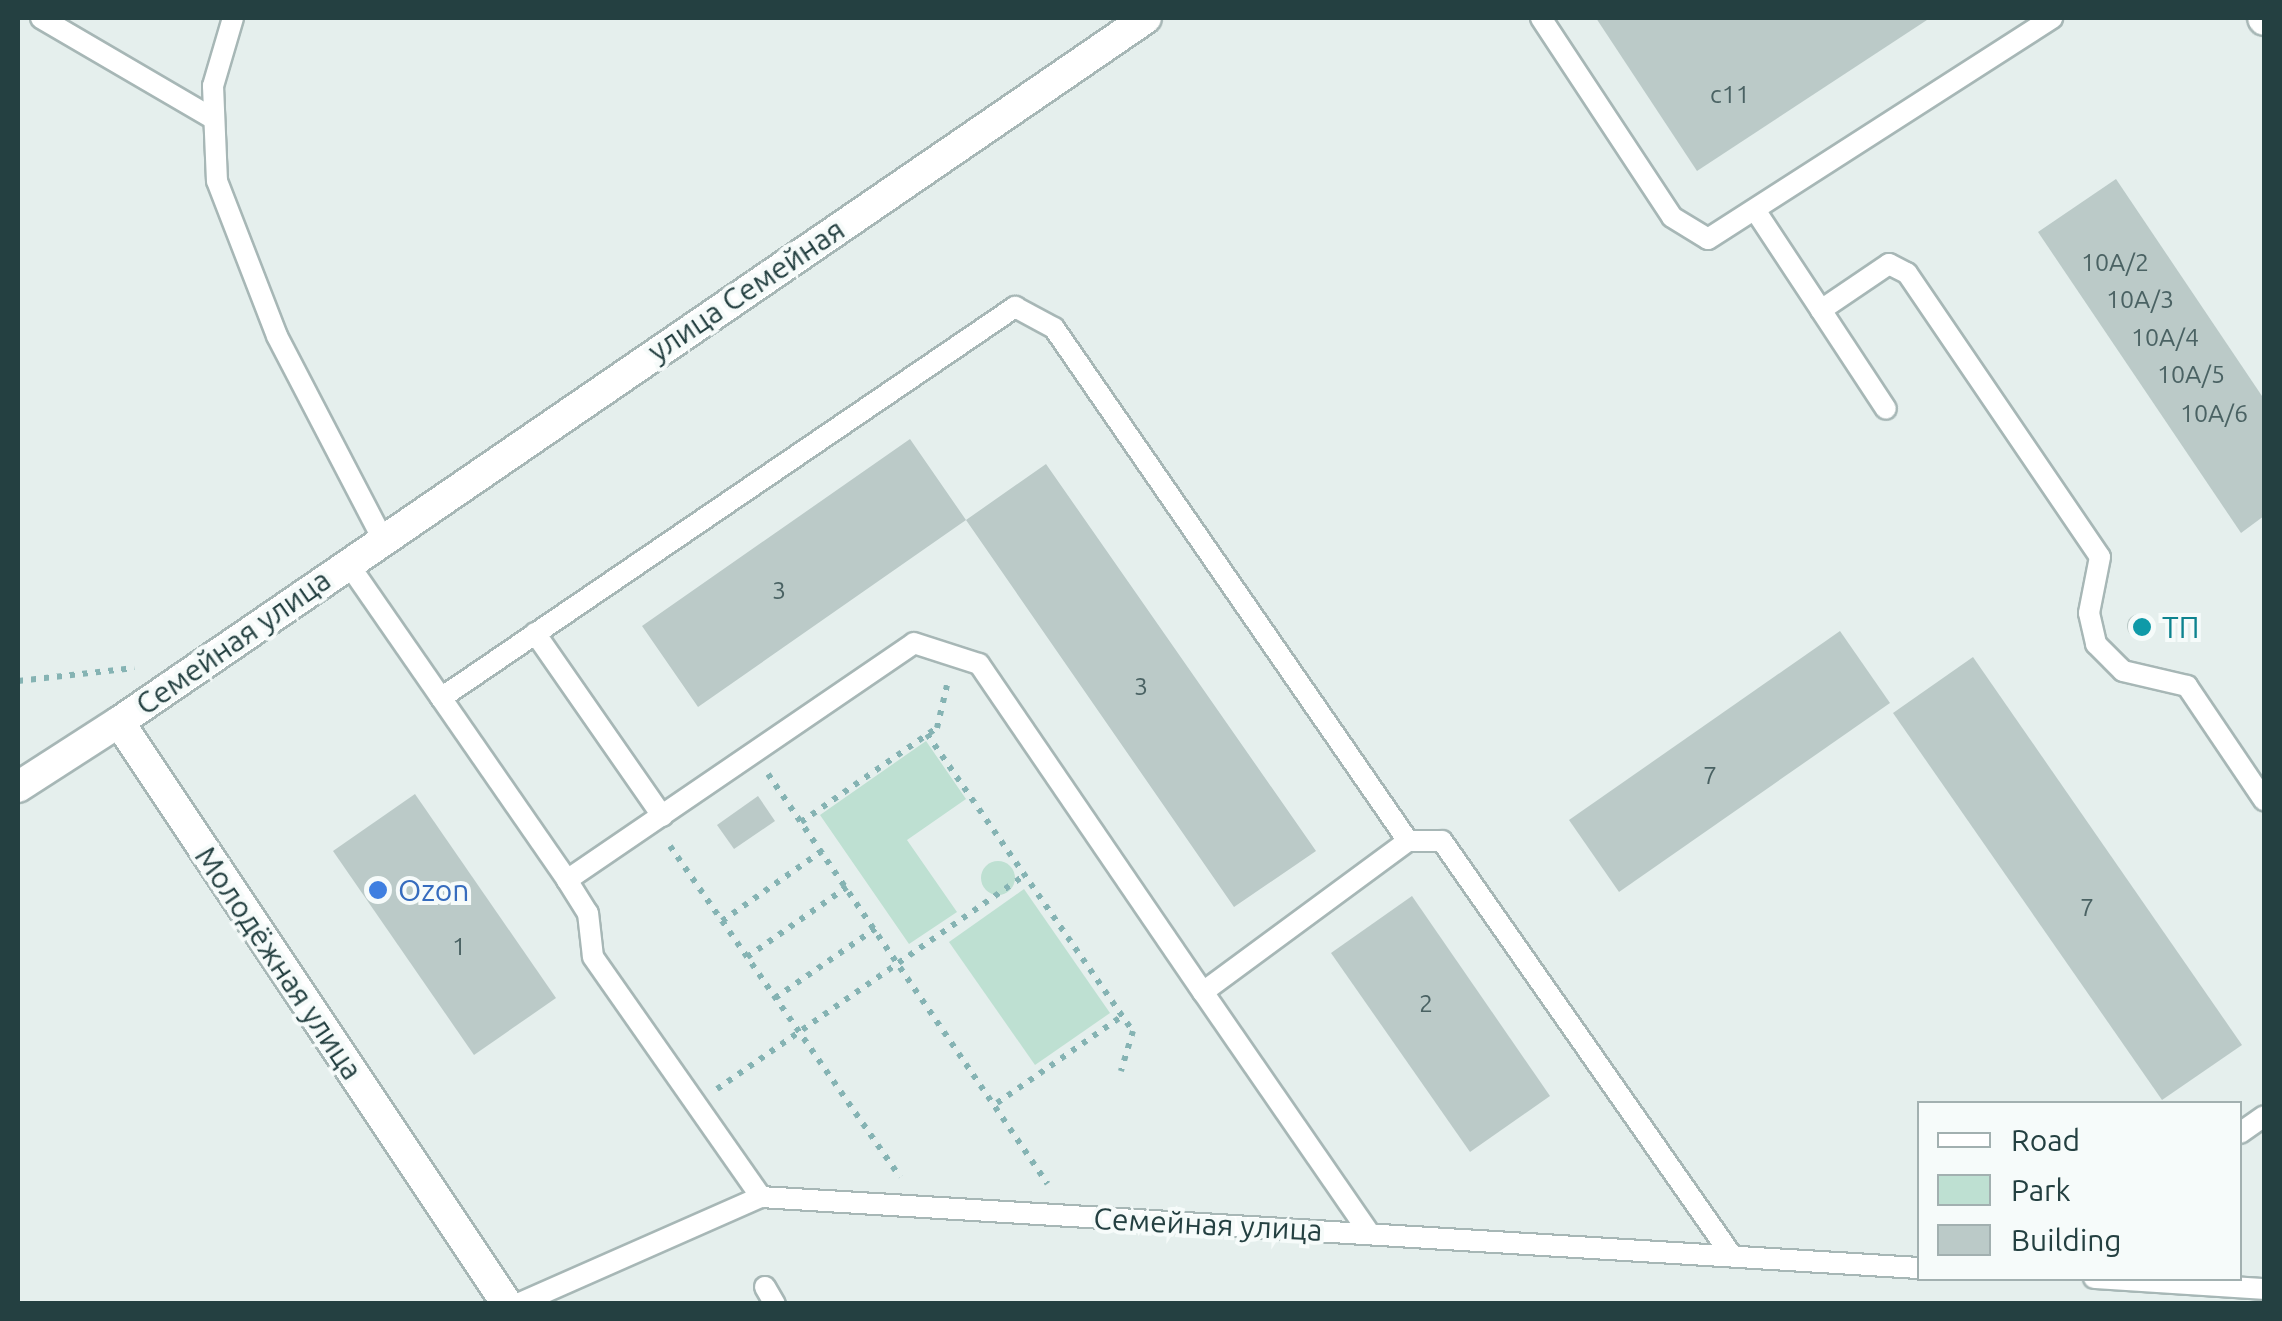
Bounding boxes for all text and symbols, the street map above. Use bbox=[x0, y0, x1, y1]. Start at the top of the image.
house number: с11 bbox=[1710, 79, 1750, 109]
street label: улица Семейная bbox=[641, 211, 851, 369]
house number: 10А/2 bbox=[2081, 247, 2149, 277]
house number: 10А/3 bbox=[2106, 284, 2174, 314]
house number: 10А/4 bbox=[2131, 322, 2199, 352]
house number: 10А/5 bbox=[2157, 359, 2225, 389]
house number: 10А/6 bbox=[2180, 398, 2248, 428]
street label: Семейная улица bbox=[129, 562, 337, 722]
house number: 3 bbox=[772, 575, 786, 605]
place label: ТП bbox=[2162, 609, 2199, 645]
marker: ТП bbox=[2131, 616, 2153, 638]
house number: 3 bbox=[1134, 671, 1148, 701]
house number: 7 bbox=[1703, 760, 1717, 790]
street label: Молодёжная улица bbox=[188, 840, 370, 1086]
place label: Ozon bbox=[398, 872, 469, 908]
marker: Ozon bbox=[367, 879, 389, 901]
house number: 7 bbox=[2080, 892, 2094, 922]
house number: 1 bbox=[452, 931, 466, 961]
house number: 2 bbox=[1419, 988, 1433, 1018]
legend bbox=[1917, 1101, 2242, 1281]
text: Road bbox=[2011, 1123, 2080, 1157]
text: Park bbox=[2011, 1173, 2071, 1207]
street label: Семейная улица bbox=[1093, 1200, 1323, 1248]
text: Building bbox=[2011, 1223, 2122, 1257]

